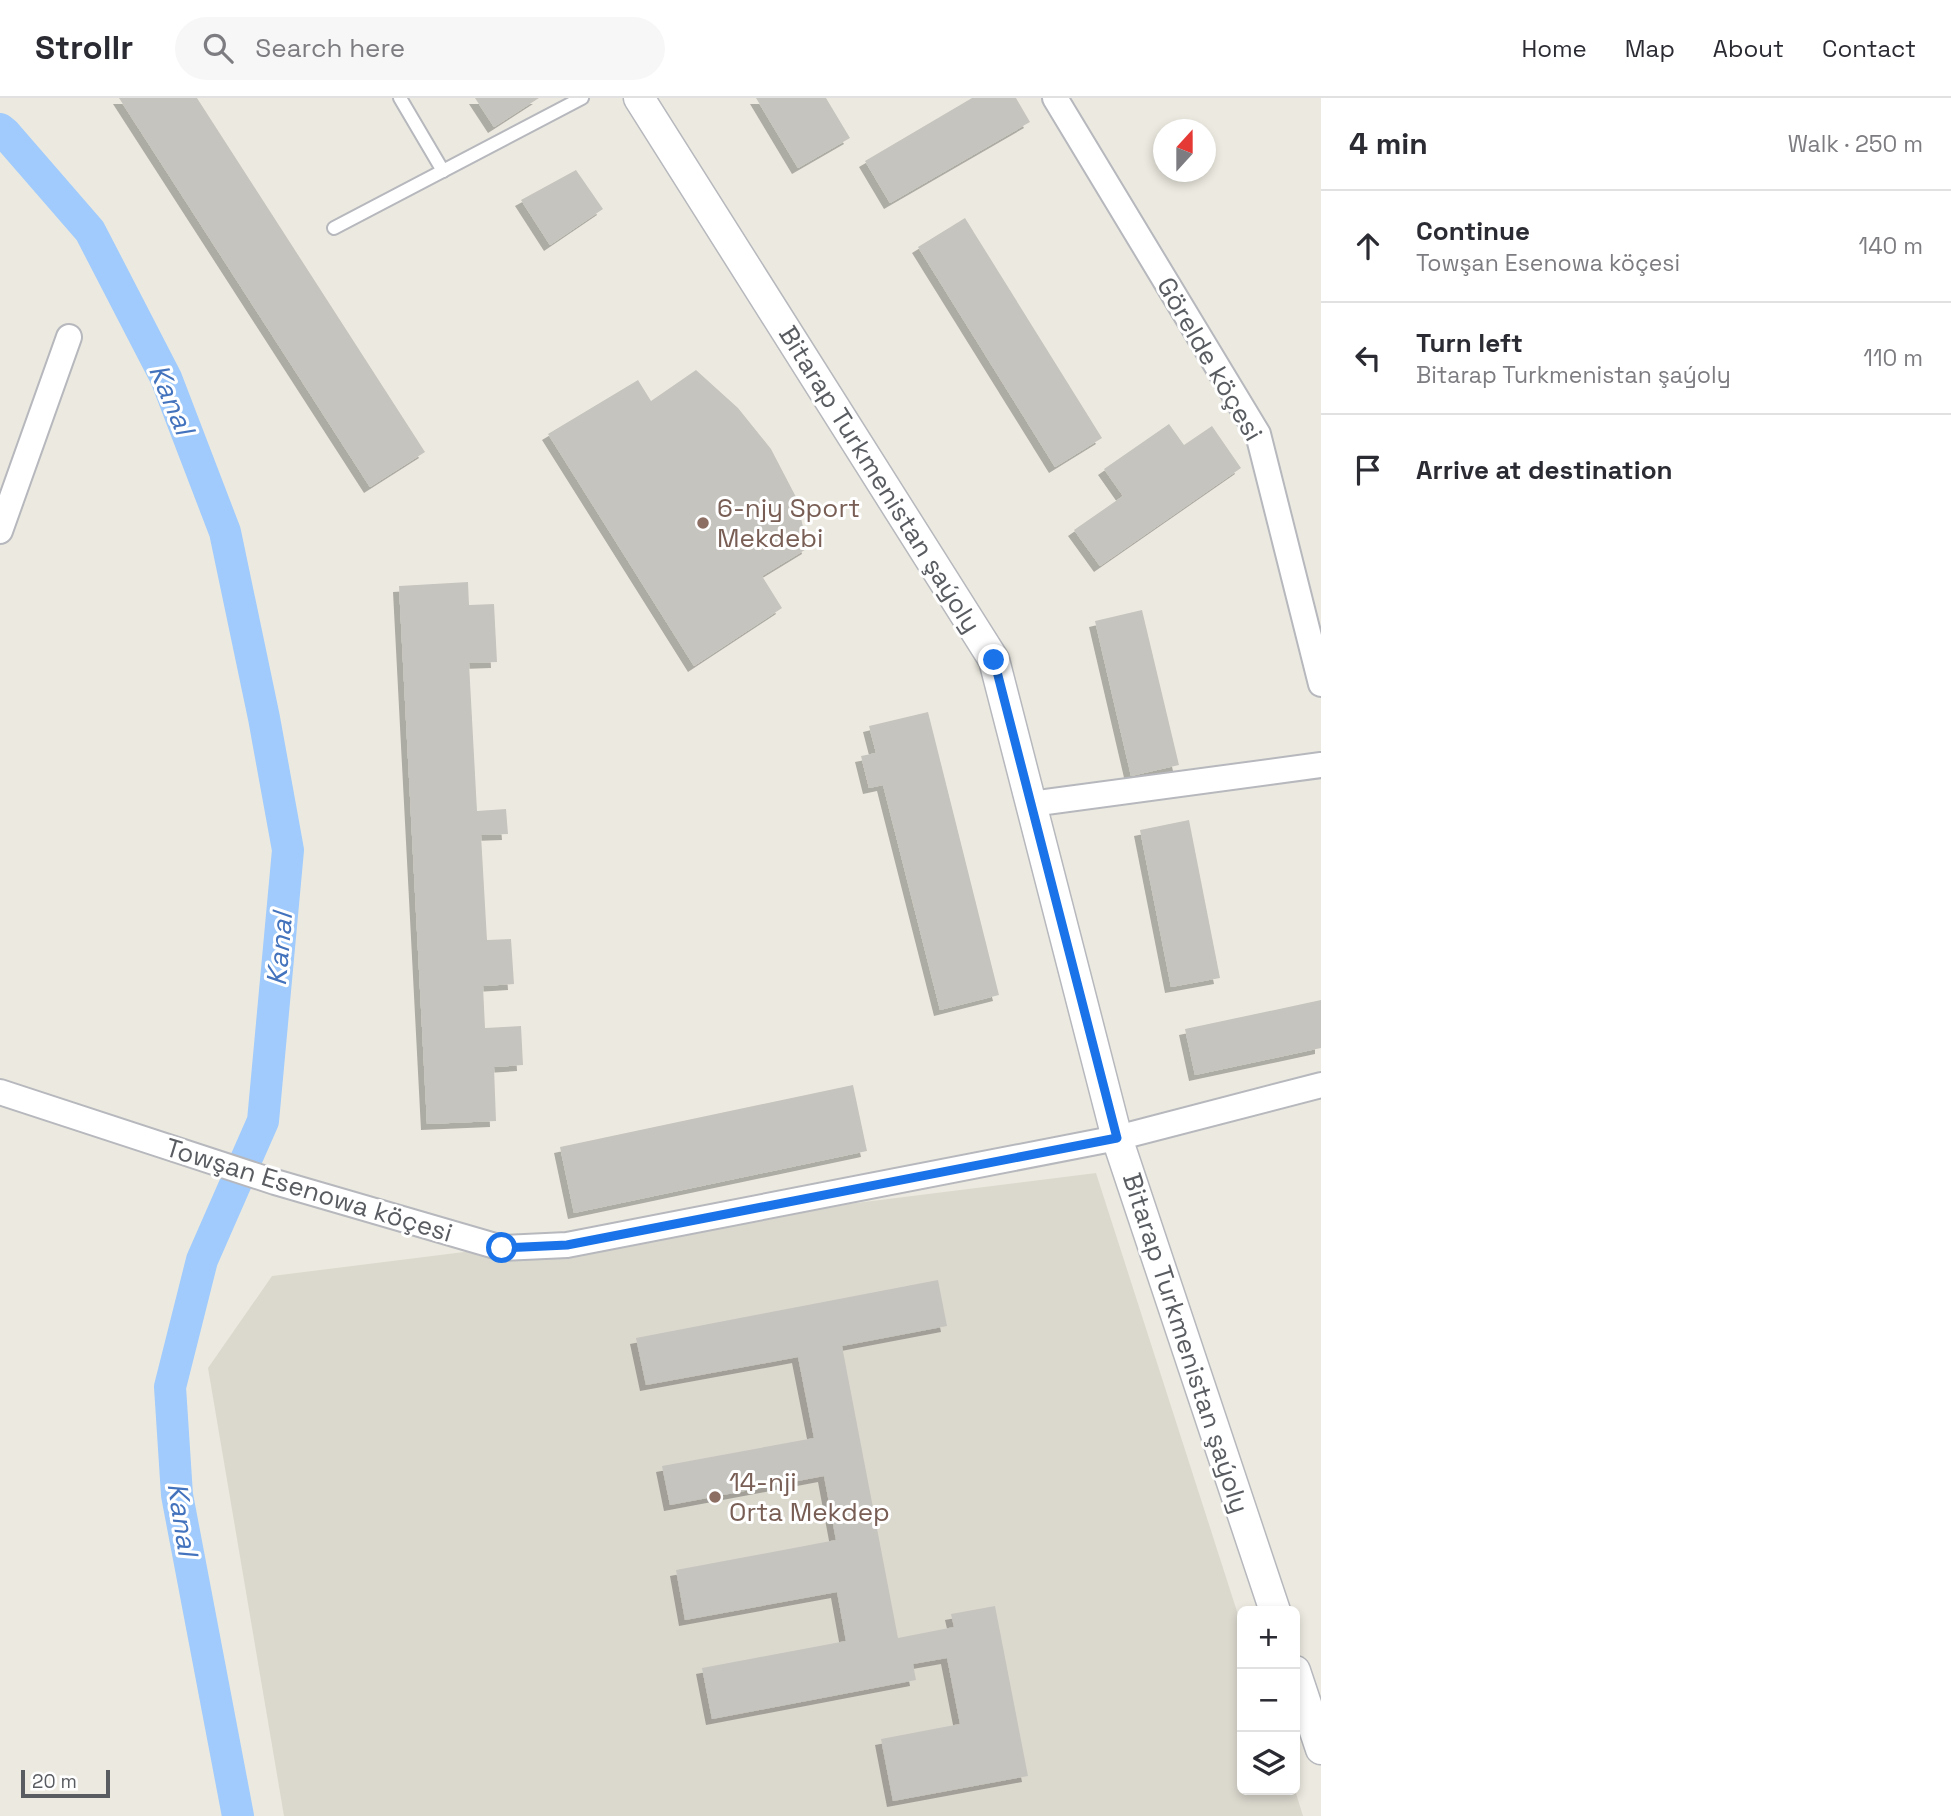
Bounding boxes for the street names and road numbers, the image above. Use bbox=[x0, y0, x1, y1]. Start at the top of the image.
street label: Görelde köçesi bbox=[1149, 271, 1271, 447]
street label: Bitarap Turkmenistan şaýoly bbox=[771, 319, 989, 639]
street label: Towşan Esenowa köçesi bbox=[161, 1130, 457, 1250]
street label: Bitarap Turkmenistan şaýoly bbox=[1115, 1169, 1257, 1517]

